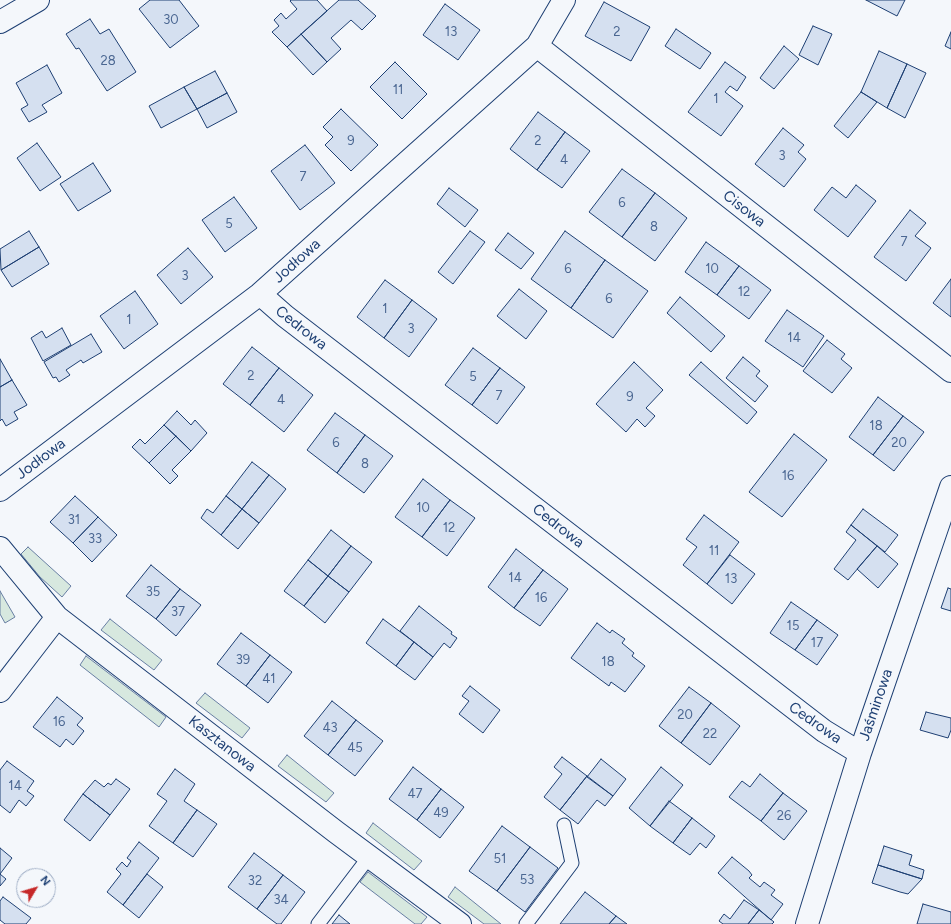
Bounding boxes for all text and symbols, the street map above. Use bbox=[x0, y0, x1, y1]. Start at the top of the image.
house number: 30 bbox=[163, 12, 179, 28]
house number: 13 bbox=[445, 24, 457, 40]
house number: 2 bbox=[613, 24, 621, 40]
house number: 28 bbox=[100, 53, 116, 69]
house number: 11 bbox=[393, 82, 403, 98]
house number: 1 bbox=[713, 91, 719, 107]
house number: 9 bbox=[347, 133, 355, 149]
house number: 2 bbox=[534, 133, 542, 149]
house number: 3 bbox=[778, 148, 786, 164]
house number: 4 bbox=[560, 152, 568, 168]
house number: 7 bbox=[300, 169, 306, 185]
street label: Cisowa bbox=[719, 187, 769, 231]
house number: 6 bbox=[618, 195, 626, 211]
house number: 5 bbox=[225, 216, 233, 232]
house number: 8 bbox=[650, 219, 658, 235]
house number: 7 bbox=[901, 234, 907, 250]
street label: Jodłowa bbox=[270, 235, 324, 287]
house number: 6 bbox=[564, 261, 572, 277]
house number: 10 bbox=[705, 261, 719, 277]
house number: 3 bbox=[181, 268, 189, 284]
house number: 12 bbox=[738, 284, 750, 300]
house number: 6 bbox=[605, 291, 613, 307]
house number: 1 bbox=[382, 301, 388, 317]
street label: Cedrowa bbox=[272, 302, 330, 354]
house number: 1 bbox=[126, 312, 132, 328]
house number: 3 bbox=[407, 321, 415, 337]
house number: 14 bbox=[787, 330, 801, 346]
house number: 2 bbox=[247, 368, 255, 384]
house number: 5 bbox=[469, 369, 477, 385]
house number: 7 bbox=[496, 388, 502, 404]
house number: 9 bbox=[626, 389, 634, 405]
house number: 4 bbox=[277, 392, 285, 408]
house number: 18 bbox=[869, 418, 883, 434]
street label: Jodłowa bbox=[13, 435, 69, 483]
house number: 6 bbox=[332, 435, 340, 451]
house number: 20 bbox=[891, 435, 907, 451]
house number: 8 bbox=[361, 456, 369, 472]
house number: 16 bbox=[782, 468, 794, 484]
house number: 10 bbox=[416, 500, 430, 516]
street label: Cedrowa bbox=[529, 500, 587, 552]
house number: 31 bbox=[68, 512, 80, 528]
house number: 12 bbox=[443, 520, 455, 536]
house number: 33 bbox=[88, 531, 102, 547]
house number: 11 bbox=[709, 543, 719, 559]
house number: 14 bbox=[508, 570, 522, 586]
house number: 13 bbox=[725, 571, 737, 587]
house number: 35 bbox=[146, 584, 160, 600]
house number: 16 bbox=[535, 590, 547, 606]
house number: 37 bbox=[171, 604, 185, 620]
house number: 15 bbox=[787, 618, 799, 634]
house number: 17 bbox=[811, 635, 823, 651]
house number: 39 bbox=[236, 652, 250, 668]
house number: 18 bbox=[601, 654, 615, 670]
street label: Jaśminowa bbox=[855, 667, 897, 743]
house number: 41 bbox=[262, 671, 276, 687]
street label: Cedrowa bbox=[785, 698, 845, 748]
house number: 20 bbox=[677, 707, 693, 723]
street label: Kasztanowa bbox=[185, 712, 259, 776]
house number: 16 bbox=[53, 714, 65, 730]
house number: 43 bbox=[322, 720, 338, 736]
house number: 22 bbox=[703, 726, 717, 742]
house number: 45 bbox=[347, 740, 363, 756]
house number: 14 bbox=[8, 778, 22, 794]
house number: 47 bbox=[407, 786, 423, 802]
house number: 49 bbox=[433, 805, 449, 821]
house number: 26 bbox=[777, 808, 791, 824]
house number: 51 bbox=[494, 851, 506, 867]
north arrow bbox=[16, 868, 56, 908]
house number: 53 bbox=[520, 872, 534, 888]
house number: 32 bbox=[248, 873, 262, 889]
text: N bbox=[37, 874, 53, 888]
house number: 34 bbox=[273, 892, 289, 908]

